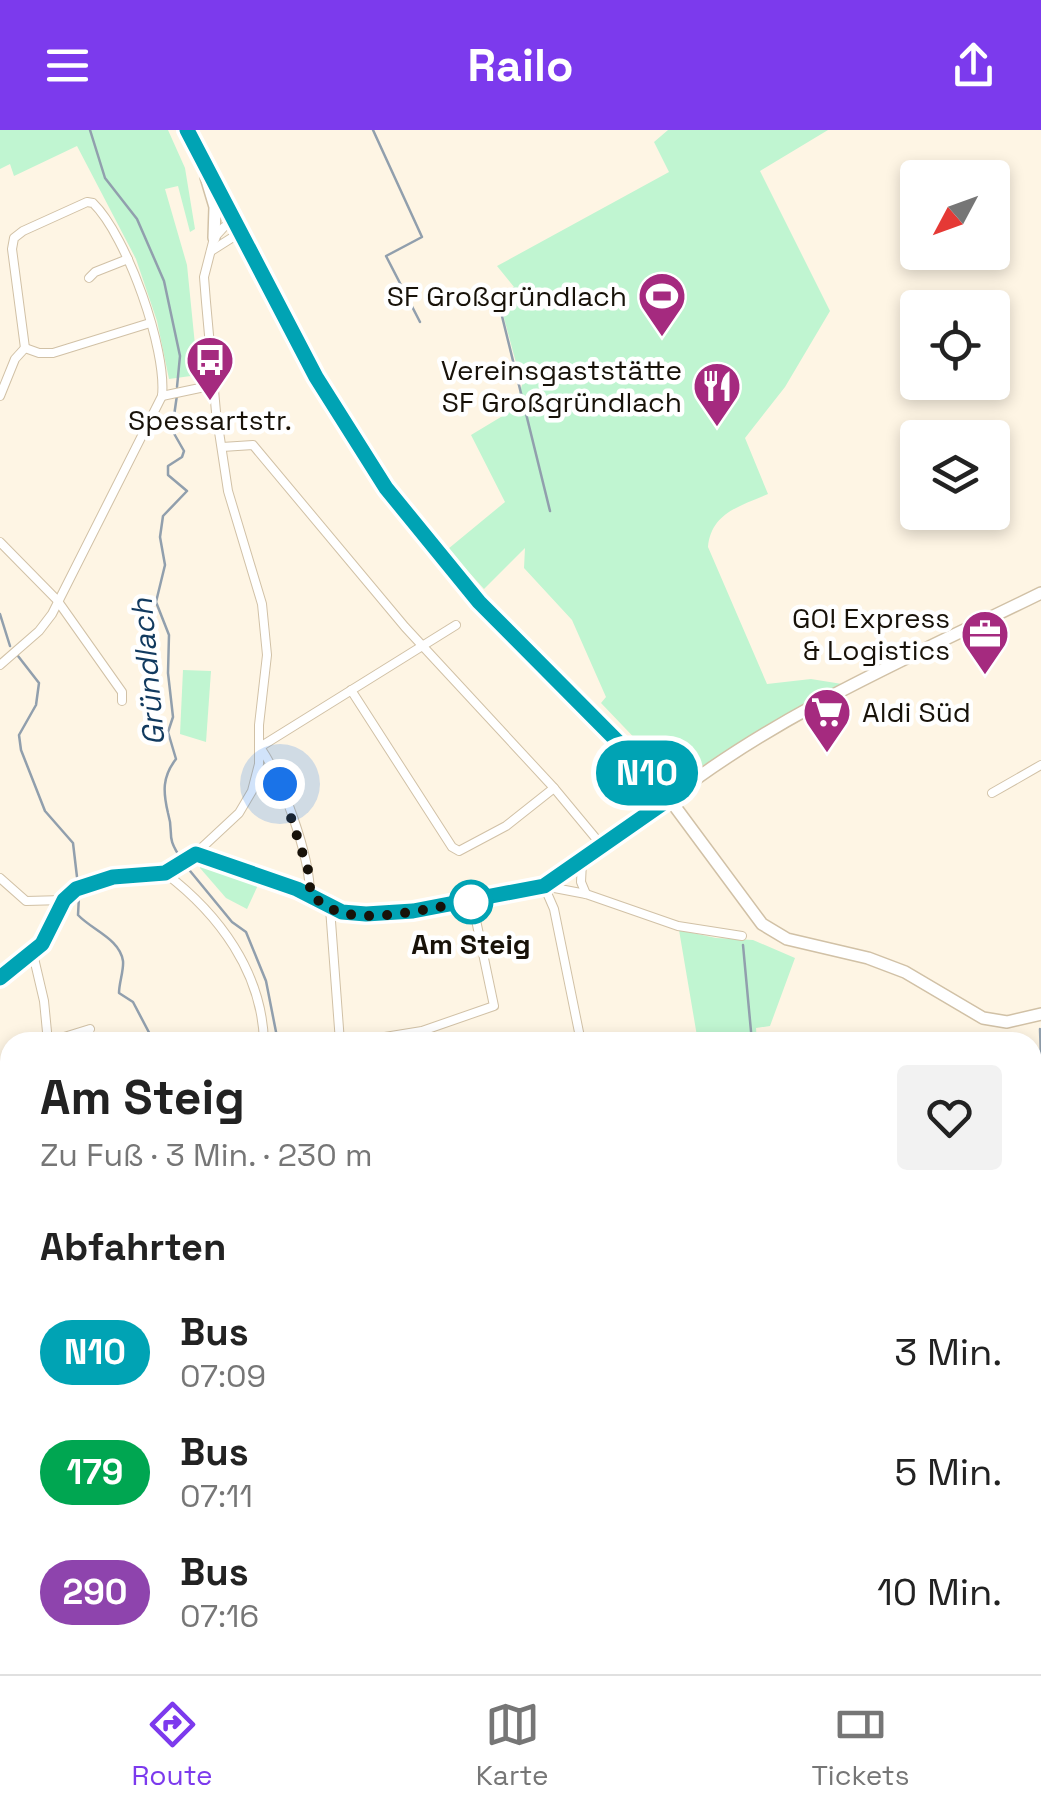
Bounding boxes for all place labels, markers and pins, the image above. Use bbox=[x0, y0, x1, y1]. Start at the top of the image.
sports icon: SF Großgründlach bbox=[636, 270, 688, 338]
place label: SF Großgründlach bbox=[387, 278, 627, 314]
bus stop icon: Spessartstr. bbox=[184, 334, 236, 402]
place label: Vereinsgaststätte SF Großgründlach bbox=[441, 352, 682, 420]
restaurant icon: Vereinsgaststätte SF Großgründlach bbox=[691, 360, 743, 428]
place label: Spessartstr. bbox=[128, 402, 292, 438]
place label: GO! Express & Logistics bbox=[792, 600, 950, 668]
office icon: GO! Express & Logistics bbox=[959, 608, 1011, 676]
supermarket icon: Aldi Süd bbox=[801, 686, 853, 754]
place label: Aldi Süd bbox=[862, 694, 971, 730]
marker: Am Steig bbox=[450, 881, 492, 923]
place label: Am Steig bbox=[411, 926, 531, 962]

